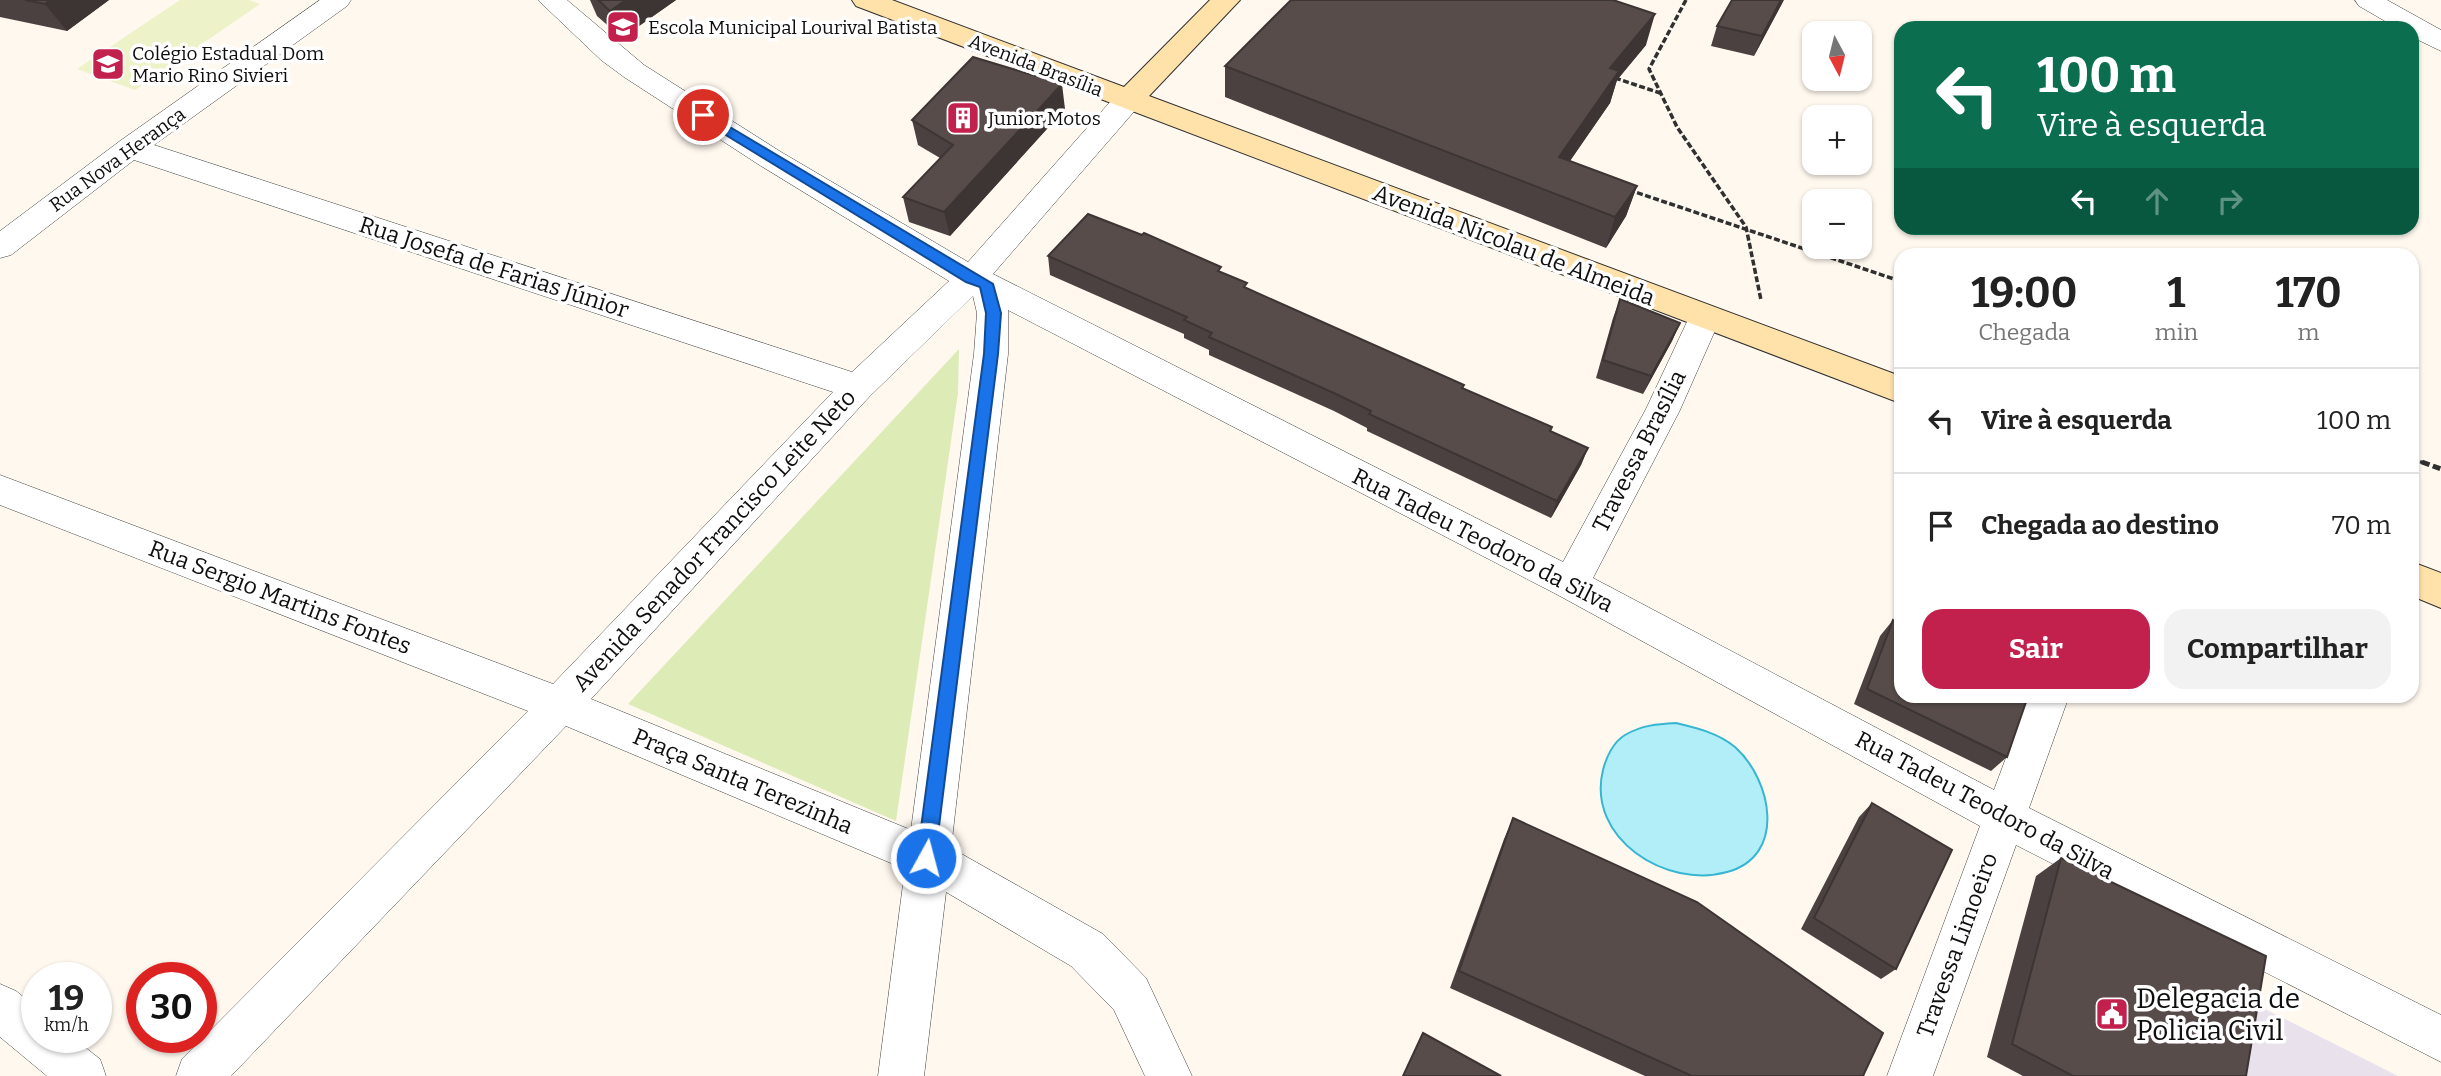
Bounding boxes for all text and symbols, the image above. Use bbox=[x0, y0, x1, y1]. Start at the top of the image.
school or university icon: Escola Municipal Lourival Batista bbox=[604, 8, 642, 46]
place label: Escola Municipal Lourival Batista bbox=[648, 16, 938, 39]
north arrow bbox=[1802, 21, 1872, 91]
map controls bbox=[1802, 21, 1872, 259]
street label: Avenida Brasília bbox=[966, 29, 1107, 102]
place label: Colégio Estadual Dom Mario Rino Sivieri bbox=[132, 42, 324, 87]
school or university icon: Colégio Estadual Dom Mario Rino Sivieri bbox=[89, 45, 127, 83]
text: 100 m bbox=[2037, 46, 2176, 105]
icon: left bbox=[1922, 49, 2013, 140]
pin bbox=[673, 85, 733, 145]
icon: arrive bbox=[684, 96, 722, 134]
building icon: Junior Motos bbox=[944, 99, 982, 137]
street label: Rua Nova Herança bbox=[45, 102, 190, 216]
button: + bbox=[1802, 105, 1872, 175]
text: Vire à esquerda bbox=[2037, 106, 2267, 144]
place label: Junior Motos bbox=[987, 107, 1101, 130]
street label: Avenida Nicolau de Almeida bbox=[1369, 178, 1659, 312]
icon: left bbox=[2065, 182, 2103, 220]
icon: ahead bbox=[2138, 182, 2176, 220]
icon: right bbox=[2211, 182, 2249, 220]
button: − bbox=[1802, 189, 1872, 259]
street label: Rua Josefa de Farias Júnior bbox=[356, 210, 632, 324]
text: 19:00 bbox=[1971, 268, 2077, 318]
text: 1 bbox=[2167, 268, 2185, 318]
text: 170 bbox=[2275, 268, 2342, 318]
text: Chegada bbox=[1978, 318, 2070, 346]
text: min bbox=[2155, 318, 2198, 346]
text: m bbox=[2298, 318, 2320, 346]
street label: Travessa Brasília bbox=[1586, 365, 1692, 537]
street label: Avenida Senador Francisco Leite Neto bbox=[566, 383, 862, 697]
icon: left bbox=[1922, 402, 1960, 440]
text: Vire à esquerda bbox=[1981, 405, 2172, 436]
text: 100 m bbox=[2317, 405, 2391, 436]
street label: Rua Tadeu Teodoro da Silva bbox=[1348, 462, 1619, 618]
icon: arrive bbox=[1922, 507, 1960, 545]
text: Chegada ao destino bbox=[1981, 510, 2219, 541]
text: 70 m bbox=[2332, 510, 2391, 541]
street label: Rua Sergio Martins Fontes bbox=[145, 534, 415, 660]
button: Sair bbox=[1922, 609, 2150, 689]
button: Compartilhar bbox=[2164, 609, 2391, 689]
street label: Praça Santa Terezinha bbox=[629, 722, 858, 840]
street label: Rua Tadeu Teodoro da Silva bbox=[1851, 725, 2120, 885]
position arrow bbox=[889, 821, 963, 895]
street label: Travessa Limoeiro bbox=[1911, 849, 2003, 1041]
speed limit sign: 30 bbox=[126, 962, 217, 1053]
text: 19 bbox=[49, 977, 84, 1019]
place label: Delegacia de Policia Civil bbox=[2136, 982, 2300, 1047]
public building icon: Delegacia de Policia Civil bbox=[2093, 995, 2131, 1033]
text: km/h bbox=[44, 1014, 89, 1036]

